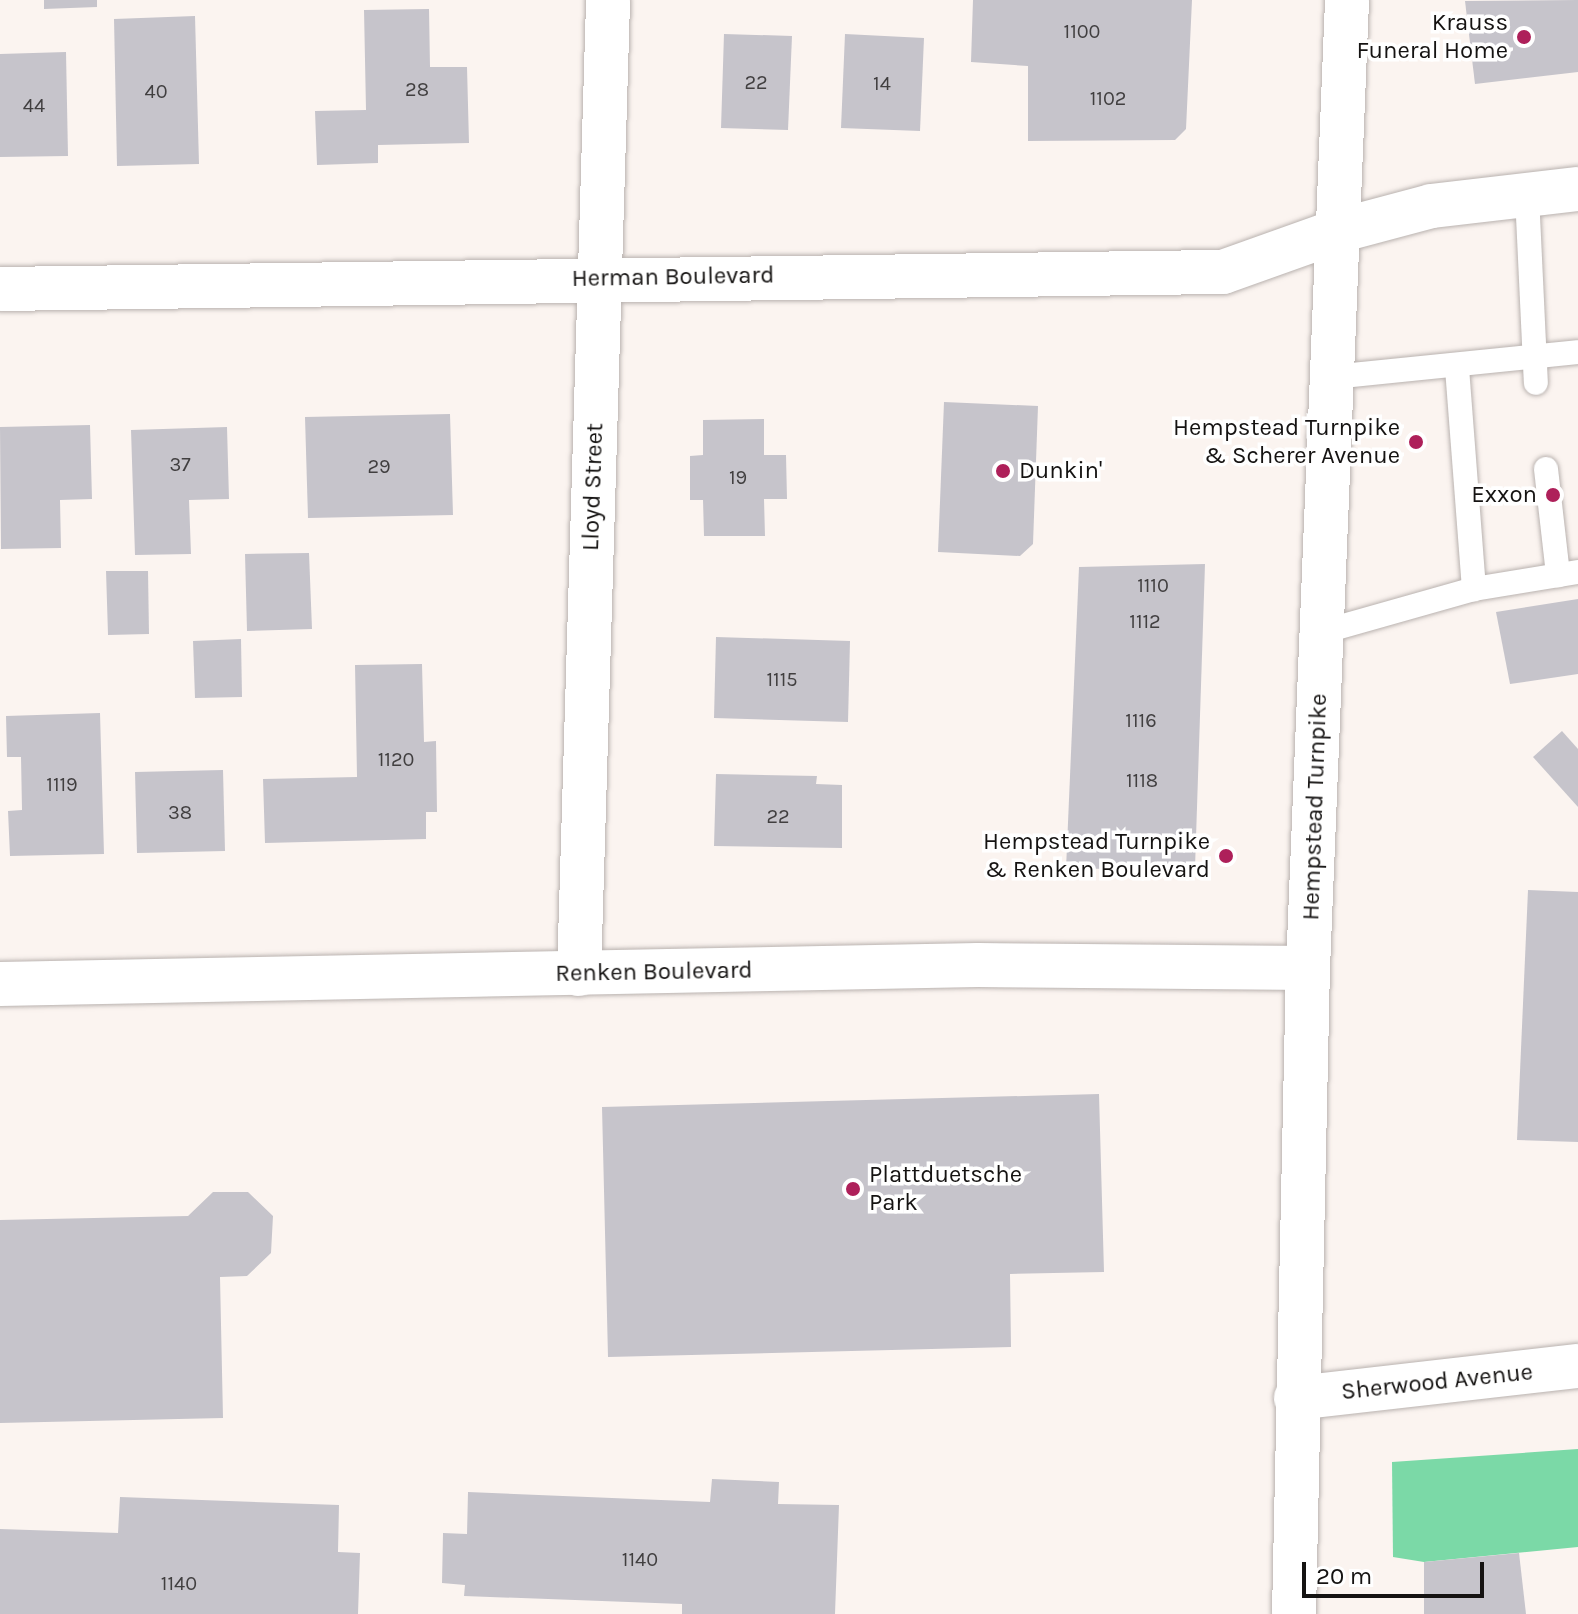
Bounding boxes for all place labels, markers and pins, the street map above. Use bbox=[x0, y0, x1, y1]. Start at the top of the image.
place label: Krauss Funeral Home bbox=[1356, 9, 1508, 65]
marker: Krauss Funeral Home bbox=[1515, 28, 1533, 46]
place label: Hempstead Turnpike & Scherer Avenue bbox=[1173, 414, 1400, 470]
marker: Hempstead Turnpike & Scherer Avenue bbox=[1407, 433, 1425, 451]
place label: Dunkin' bbox=[1019, 457, 1102, 485]
marker: Dunkin' bbox=[994, 462, 1012, 480]
place label: Exxon bbox=[1471, 481, 1537, 509]
marker: Exxon bbox=[1544, 486, 1562, 504]
place label: Hempstead Turnpike & Renken Boulevard bbox=[983, 828, 1210, 884]
marker: Hempstead Turnpike & Renken Boulevard bbox=[1217, 847, 1235, 865]
place label: Plattduetsche Park bbox=[869, 1161, 1022, 1217]
marker: Plattduetsche Park bbox=[844, 1180, 862, 1198]

